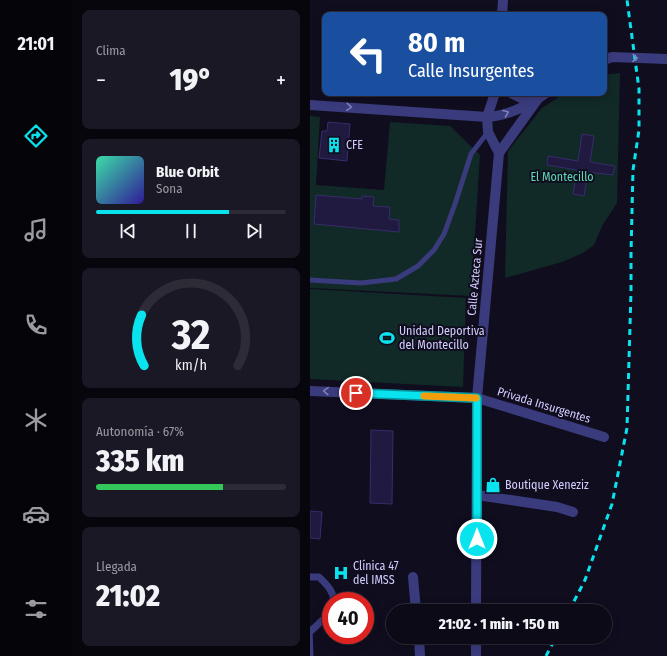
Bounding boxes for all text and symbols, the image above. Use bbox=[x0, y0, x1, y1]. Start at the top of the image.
text: 80 m bbox=[408, 26, 465, 59]
icon: left bbox=[342, 28, 394, 80]
text: 21:01 bbox=[18, 33, 54, 55]
text: Clima bbox=[96, 43, 126, 58]
one-way arrow bbox=[632, 54, 638, 62]
text: Calle Insurgentes bbox=[408, 60, 534, 82]
text: 19° bbox=[170, 62, 212, 98]
text: − bbox=[96, 67, 106, 94]
text: + bbox=[276, 67, 286, 94]
one-way arrow bbox=[346, 103, 352, 112]
one-way arrow bbox=[502, 110, 509, 118]
icon: directions bbox=[22, 122, 50, 150]
building icon: CFE bbox=[325, 136, 343, 154]
place label: CFE bbox=[346, 138, 363, 152]
text: Blue Orbit bbox=[156, 163, 219, 181]
park label: El Montecillo bbox=[530, 170, 594, 184]
text: Sona bbox=[156, 181, 183, 196]
icon: music bbox=[22, 216, 50, 244]
icon: previous bbox=[117, 220, 139, 242]
icon: pause bbox=[180, 220, 202, 242]
icon: next bbox=[243, 220, 265, 242]
street label: Calle Azteca Sur bbox=[465, 237, 485, 316]
text: 32 bbox=[171, 310, 210, 360]
icon: phone bbox=[22, 311, 50, 339]
place label: Unidad Deportiva del Montecillo bbox=[399, 324, 485, 352]
sports icon: Unidad Deportiva del Montecillo bbox=[378, 329, 396, 347]
text: km/h bbox=[175, 357, 207, 374]
pin bbox=[339, 376, 373, 410]
icon: arrive bbox=[345, 382, 367, 404]
street label: Privada Insurgentes bbox=[496, 384, 592, 426]
one-way arrow bbox=[323, 387, 329, 396]
icon: climate bbox=[22, 406, 50, 434]
text: Autonomía · 67% bbox=[96, 424, 184, 439]
text: 335 km bbox=[96, 443, 184, 479]
shop icon: Boutique Xeneziz bbox=[484, 476, 502, 494]
place label: Boutique Xeneziz bbox=[505, 478, 589, 492]
icon: car bbox=[22, 500, 50, 528]
position arrow bbox=[456, 518, 498, 560]
text: Llegada bbox=[96, 559, 137, 574]
place label: Clínica 47 del IMSS bbox=[353, 559, 399, 587]
hospital icon: Clínica 47 del IMSS bbox=[332, 564, 350, 582]
text: 21:02 bbox=[96, 578, 160, 614]
speed limit sign: 40 bbox=[322, 592, 374, 644]
icon: filters bbox=[22, 595, 50, 623]
text: 21:02 · 1 min · 150 m bbox=[439, 615, 559, 633]

